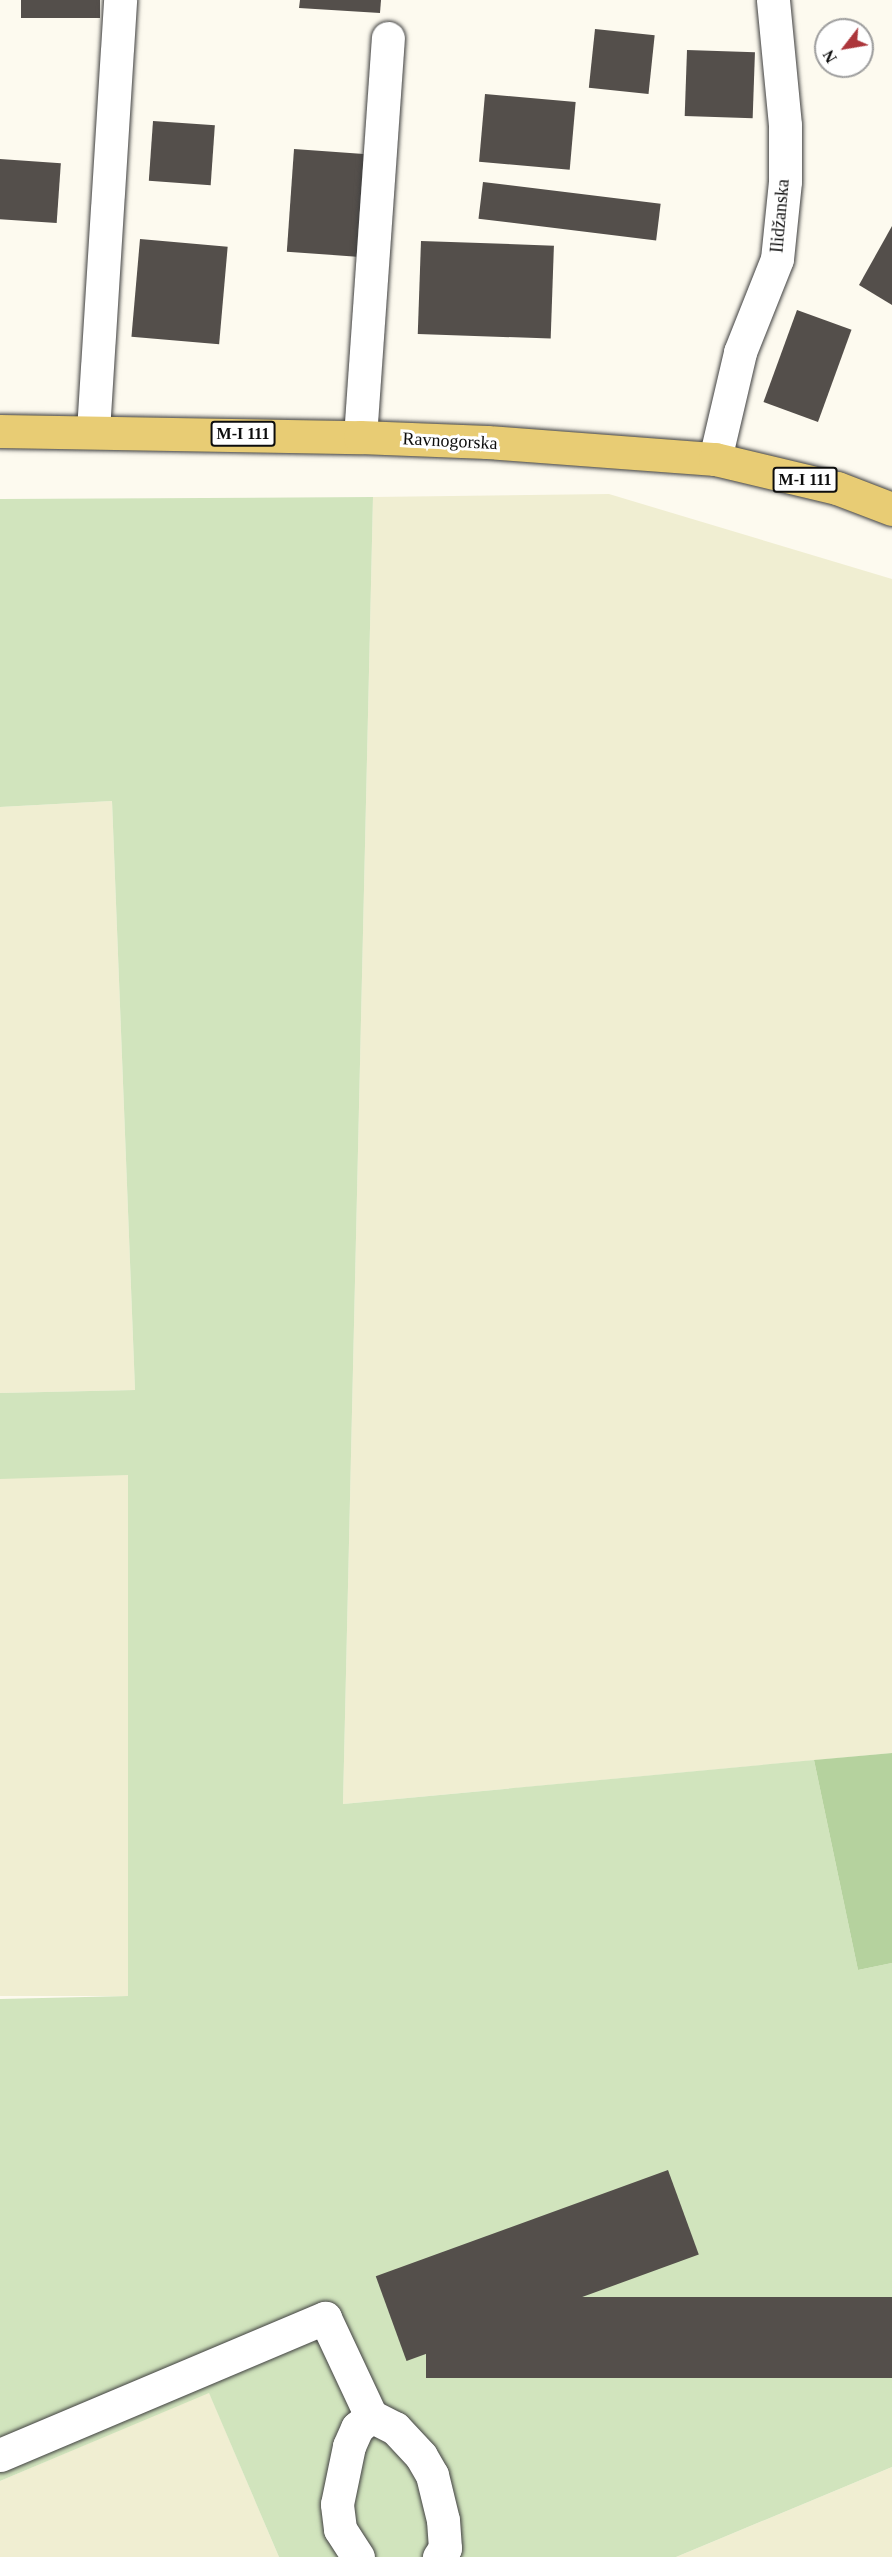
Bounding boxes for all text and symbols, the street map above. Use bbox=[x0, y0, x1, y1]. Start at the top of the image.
north arrow bbox=[814, 18, 874, 78]
text: N bbox=[820, 47, 840, 66]
street label: Ilidžanska bbox=[766, 178, 794, 254]
road number: M-I 111 bbox=[210, 421, 276, 447]
street label: Ravnogorska bbox=[402, 428, 498, 454]
road number: M-I 111 bbox=[772, 467, 838, 493]

